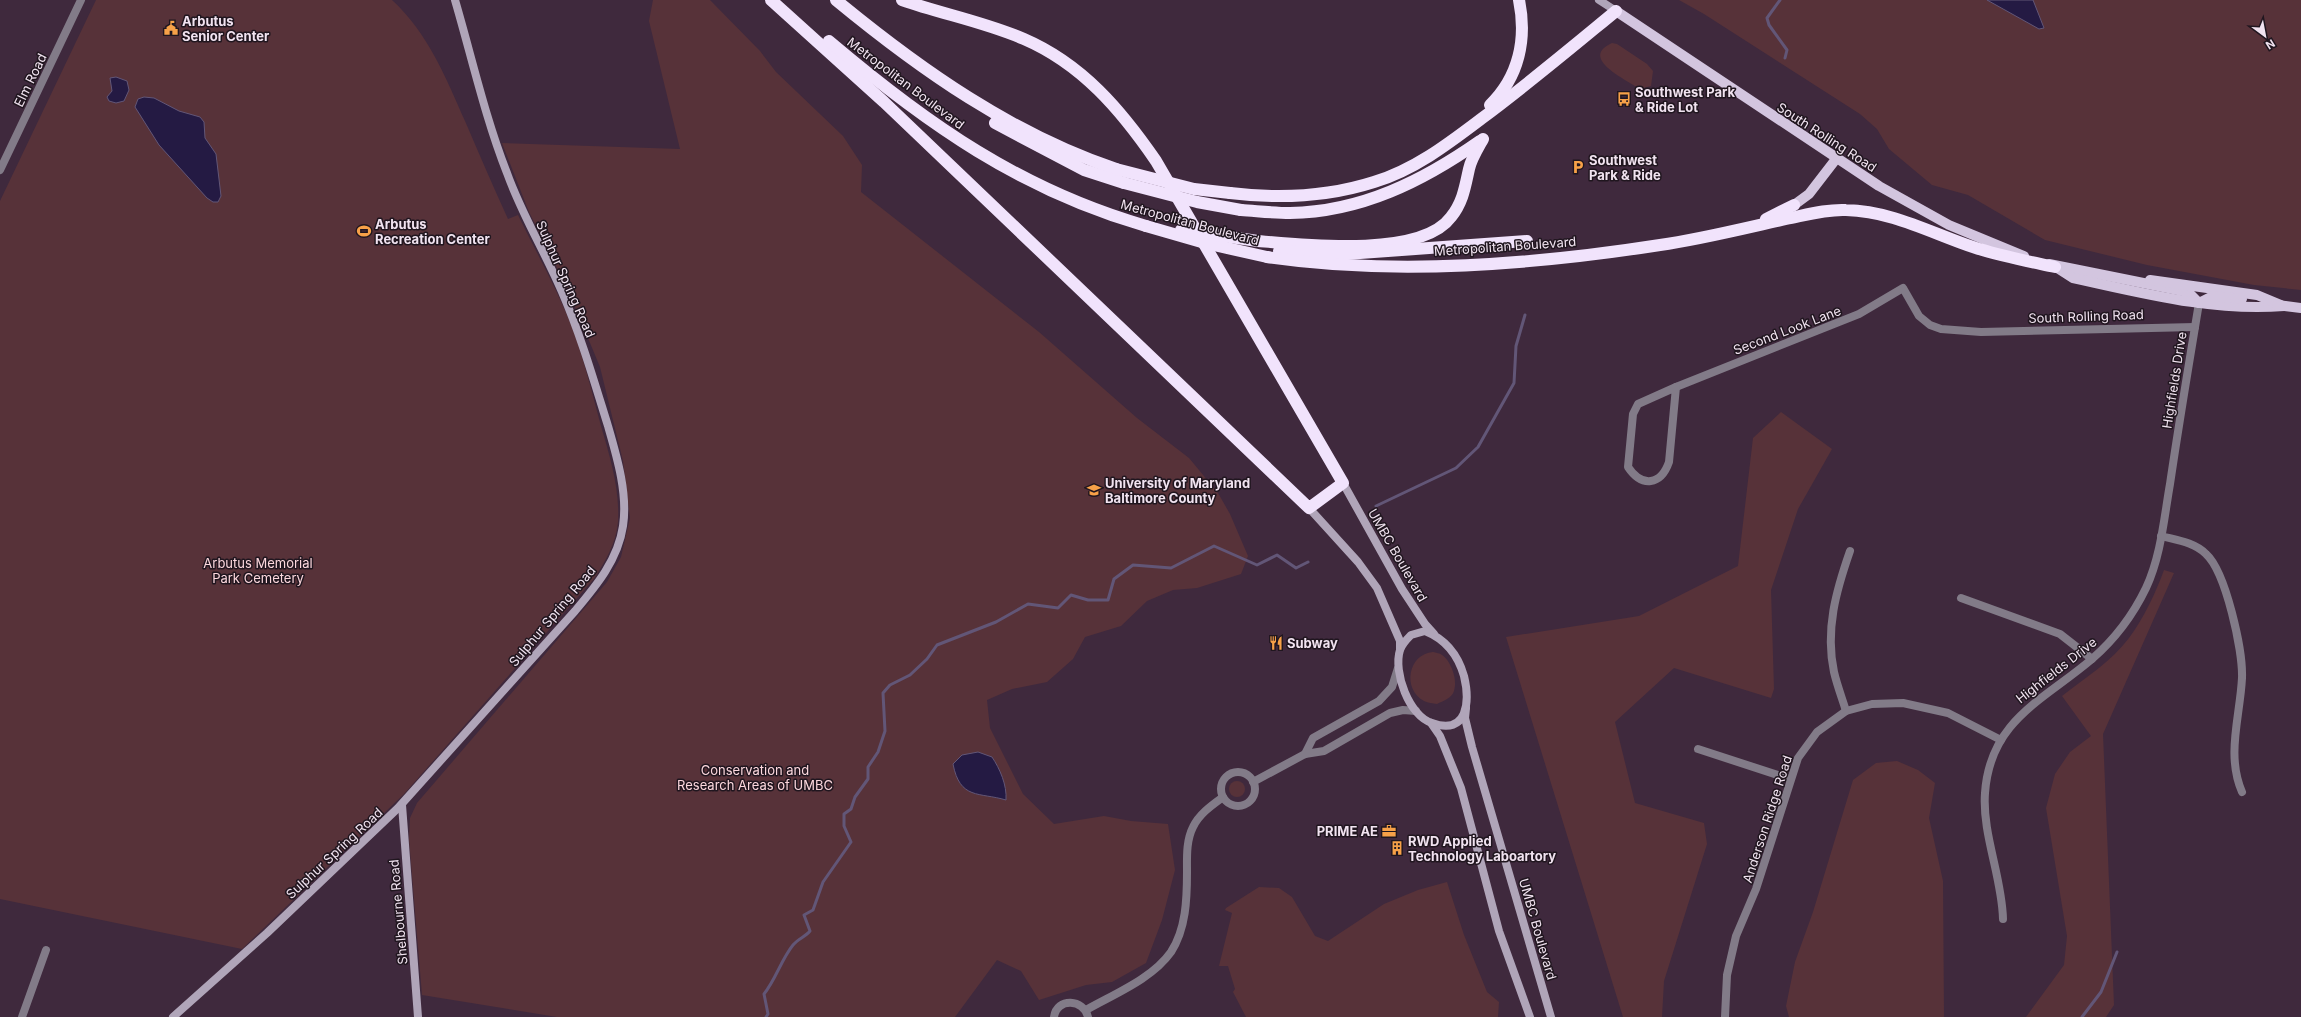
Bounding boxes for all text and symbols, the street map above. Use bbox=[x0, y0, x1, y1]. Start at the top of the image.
place label: Arbutus Senior Center bbox=[182, 13, 270, 44]
north arrow bbox=[2245, 16, 2285, 56]
public building icon: Arbutus Senior Center bbox=[163, 20, 179, 36]
street label: Metropolitan Boulevard bbox=[844, 34, 968, 132]
text: N bbox=[2263, 36, 2278, 53]
street label: Elm Road bbox=[10, 51, 50, 109]
place label: Southwest Park & Ride Lot bbox=[1635, 84, 1736, 115]
bus stop icon: Southwest Park & Ride Lot bbox=[1616, 91, 1632, 107]
street label: South Rolling Road bbox=[1774, 99, 1880, 175]
place label: Southwest Park & Ride bbox=[1589, 152, 1661, 183]
parking icon: Southwest Park & Ride bbox=[1570, 159, 1586, 175]
street label: Metropolitan Boulevard bbox=[1119, 196, 1261, 248]
place label: Arbutus Recreation Center bbox=[375, 216, 490, 247]
street label: Sulphur Spring Road bbox=[533, 218, 599, 340]
sports icon: Arbutus Recreation Center bbox=[356, 223, 372, 239]
street label: Metropolitan Boulevard bbox=[1433, 233, 1577, 259]
street label: Second Look Lane bbox=[1731, 302, 1843, 358]
street label: South Rolling Road bbox=[2028, 306, 2144, 326]
street label: Highfields Drive bbox=[2158, 330, 2190, 430]
place label: University of Maryland Baltimore County bbox=[1105, 475, 1250, 506]
school or university icon: University of Maryland Baltimore County bbox=[1086, 482, 1102, 498]
street label: UMBC Boulevard bbox=[1365, 506, 1431, 604]
park label: Arbutus Memorial Park Cemetery bbox=[203, 555, 313, 586]
street label: Sulphur Spring Road bbox=[505, 562, 599, 670]
street label: Highfields Drive bbox=[2012, 634, 2100, 706]
restaurant icon: Subway bbox=[1268, 635, 1284, 651]
place label: Subway bbox=[1287, 635, 1338, 651]
street label: Anderson Ridge Road bbox=[1739, 753, 1795, 885]
park label: Conservation and Research Areas of UMBC bbox=[677, 762, 833, 793]
street label: Sulphur Spring Road bbox=[282, 804, 386, 902]
place label: PRIME AE bbox=[1317, 823, 1378, 839]
office icon: PRIME AE bbox=[1381, 823, 1397, 839]
place label: RWD Applied Technology Laboartory bbox=[1408, 833, 1556, 864]
building icon: RWD Applied Technology Laboartory bbox=[1389, 840, 1405, 856]
street label: Shelbourne Road bbox=[385, 859, 411, 965]
street label: UMBC Boulevard bbox=[1516, 876, 1560, 982]

